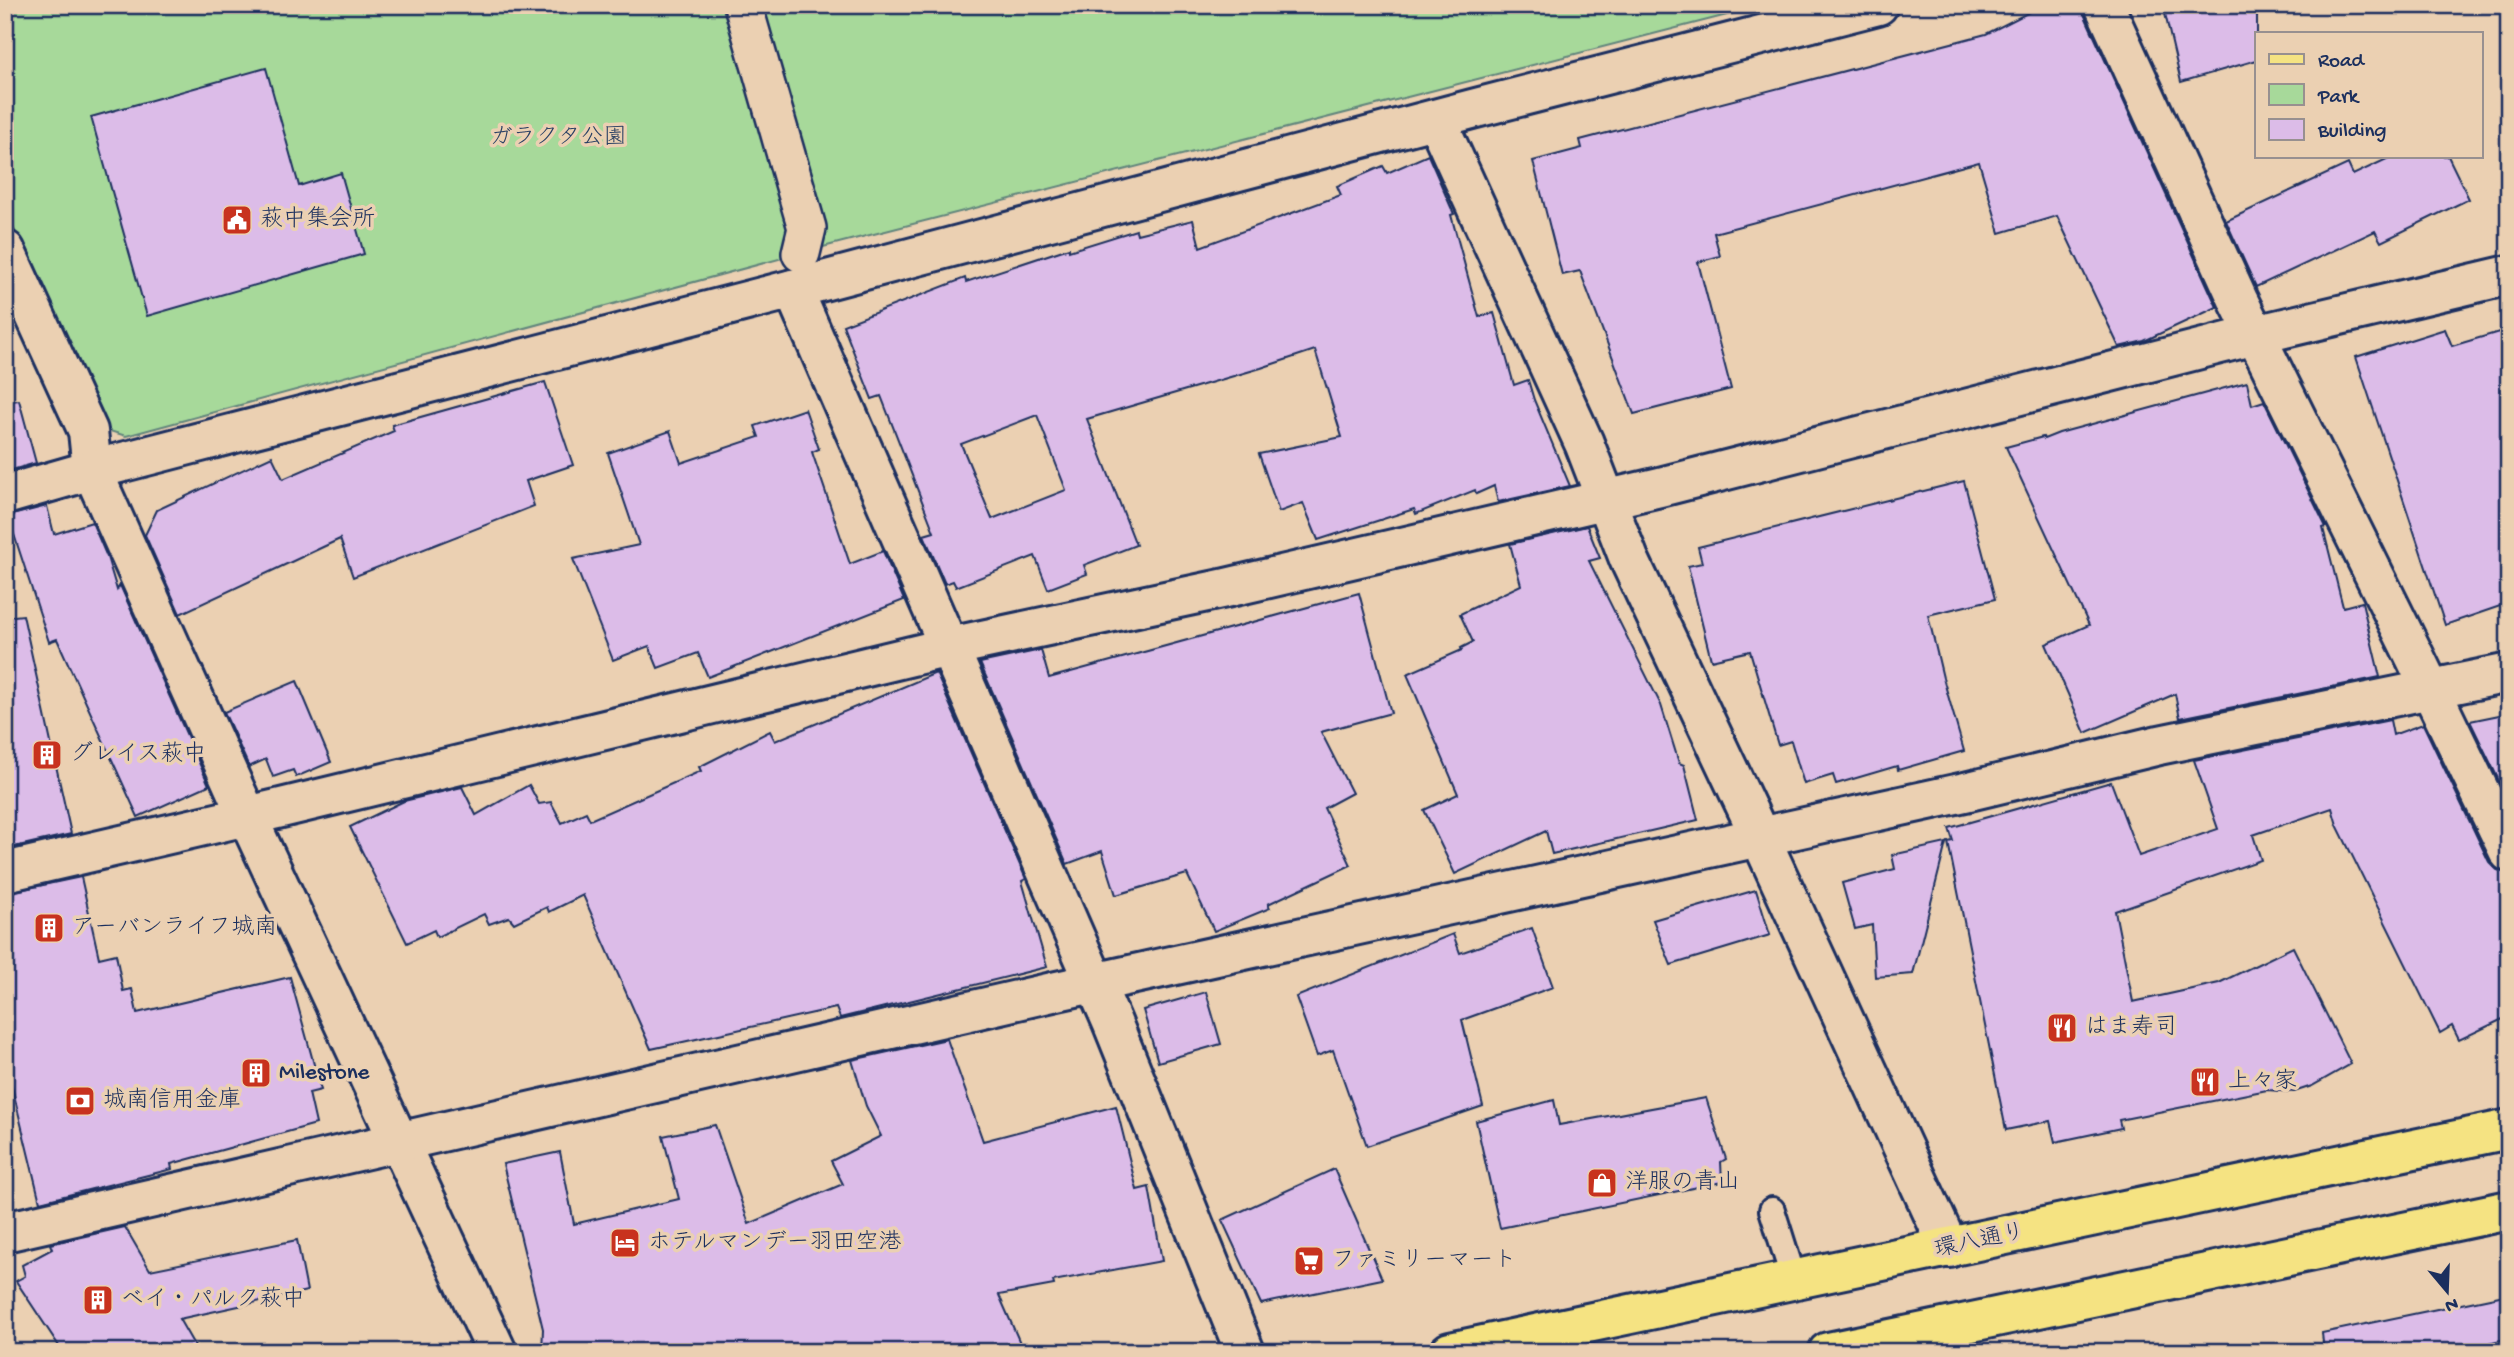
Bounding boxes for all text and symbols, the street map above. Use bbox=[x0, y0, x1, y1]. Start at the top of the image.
legend bbox=[2255, 32, 2482, 158]
text: Road bbox=[2318, 50, 2366, 75]
text: Park bbox=[2317, 86, 2361, 111]
text: Building bbox=[2317, 120, 2387, 145]
park label: ガラクタ公園 bbox=[489, 125, 627, 152]
public building icon: 萩中集会所 bbox=[220, 203, 254, 237]
place label: 萩中集会所 bbox=[260, 205, 375, 234]
building icon: グレイス萩中 bbox=[30, 738, 64, 772]
place label: グレイス萩中 bbox=[70, 741, 206, 769]
building icon: アーバンライフ城南 bbox=[32, 911, 66, 945]
place label: アーバンライフ城南 bbox=[72, 914, 277, 942]
restaurant icon: はま寿司 bbox=[2045, 1011, 2079, 1045]
place label: はま寿司 bbox=[2085, 1014, 2177, 1042]
building icon: Milestone bbox=[239, 1056, 273, 1090]
place label: Milestone bbox=[279, 1060, 371, 1087]
restaurant icon: 上々家 bbox=[2188, 1065, 2222, 1099]
place label: 上々家 bbox=[2228, 1068, 2297, 1096]
bank icon: 城南信用金庫 bbox=[63, 1084, 97, 1118]
place label: 城南信用金庫 bbox=[103, 1087, 241, 1115]
shop icon: 洋服の青山 bbox=[1585, 1166, 1619, 1200]
place label: 洋服の青山 bbox=[1625, 1169, 1740, 1197]
street label: 環八通り bbox=[1932, 1219, 2028, 1265]
hotel icon: ホテルマンデー羽田空港 bbox=[608, 1226, 642, 1260]
place label: ホテルマンデー羽田空港 bbox=[648, 1229, 901, 1257]
supermarket icon: ファミリーマート bbox=[1292, 1244, 1326, 1278]
place label: ファミリーマート bbox=[1332, 1248, 1516, 1275]
north arrow bbox=[2412, 1256, 2482, 1326]
building icon: ベイ・パルク萩中 bbox=[81, 1283, 115, 1317]
place label: ベイ・パルク萩中 bbox=[121, 1286, 305, 1314]
text: N bbox=[2442, 1291, 2461, 1317]

